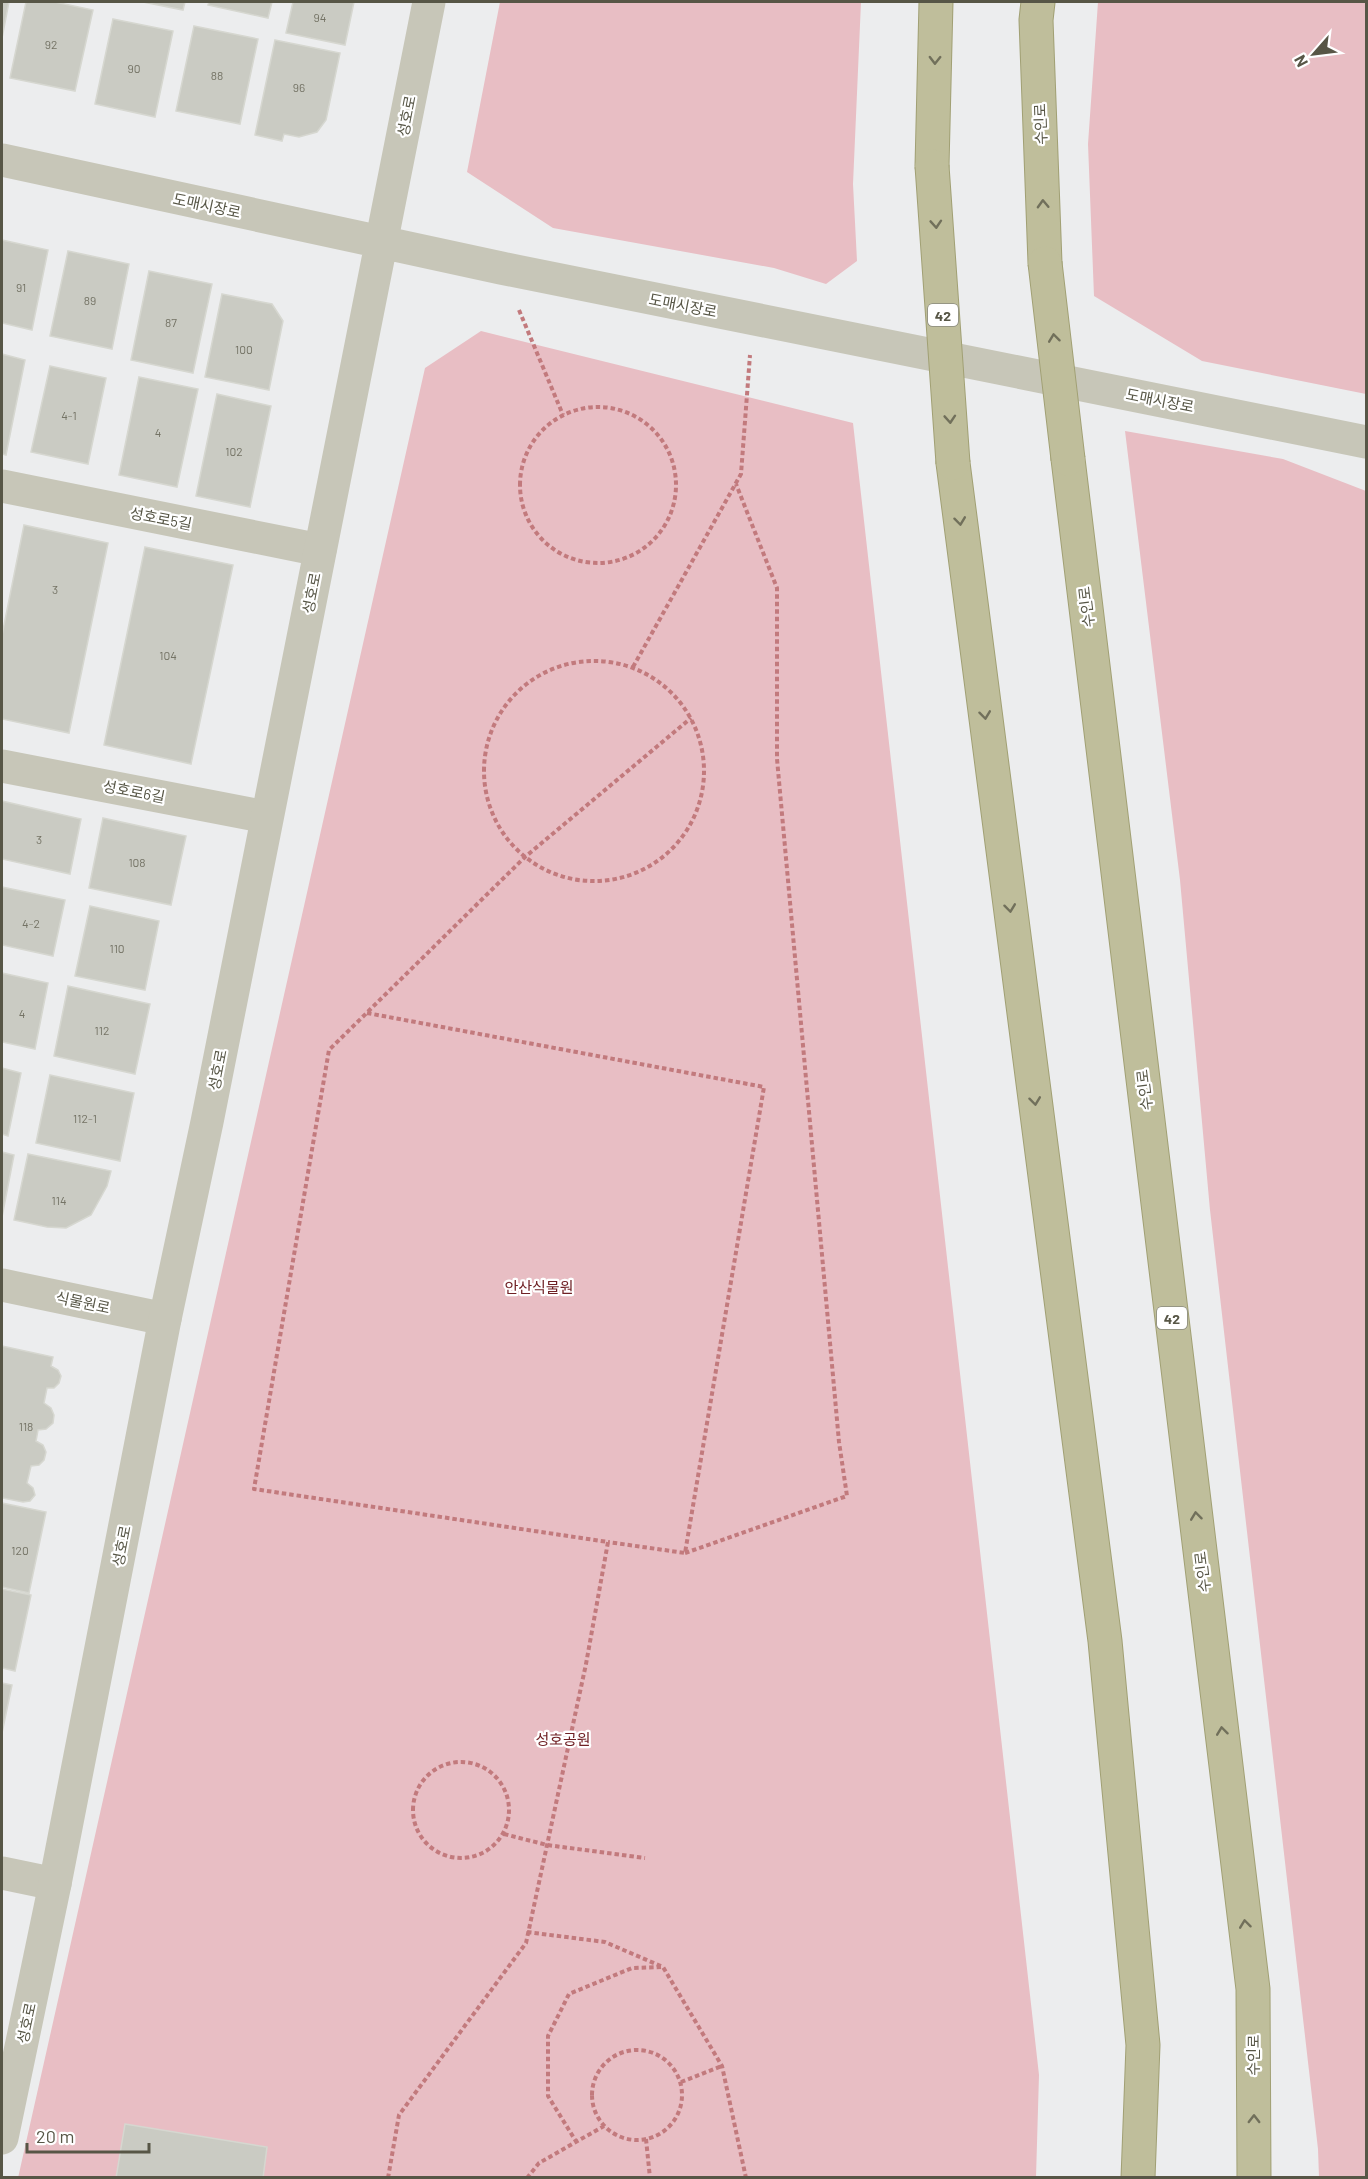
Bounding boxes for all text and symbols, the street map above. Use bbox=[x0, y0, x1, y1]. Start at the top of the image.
house number: 94 bbox=[314, 10, 326, 24]
north arrow bbox=[1284, 24, 1344, 84]
house number: 92 bbox=[45, 37, 57, 51]
text: N bbox=[1289, 52, 1311, 70]
one-way arrow bbox=[929, 55, 941, 64]
house number: 90 bbox=[127, 61, 141, 75]
house number: 88 bbox=[211, 68, 223, 82]
house number: 96 bbox=[293, 80, 305, 94]
street label: 성호로 bbox=[393, 94, 419, 138]
street label: 수인로 bbox=[1030, 103, 1050, 145]
street label: 도매시장로 bbox=[171, 189, 243, 221]
one-way arrow bbox=[1037, 200, 1049, 209]
one-way arrow bbox=[930, 220, 943, 229]
house number: 91 bbox=[16, 280, 26, 294]
street label: 도매시장로 bbox=[647, 290, 719, 320]
house number: 89 bbox=[84, 293, 96, 307]
road number: 42 bbox=[928, 304, 958, 326]
house number: 87 bbox=[165, 315, 177, 329]
one-way arrow bbox=[1048, 334, 1061, 343]
house number: 100 bbox=[235, 342, 253, 356]
street label: 도매시장로 bbox=[1124, 385, 1196, 415]
house number: 4-1 bbox=[61, 408, 77, 422]
one-way arrow bbox=[943, 414, 956, 424]
house number: 4 bbox=[155, 425, 161, 439]
house number: 102 bbox=[225, 444, 243, 458]
street label: 성호로5길 bbox=[128, 503, 194, 533]
one-way arrow bbox=[954, 517, 966, 526]
street label: 성호로 bbox=[298, 571, 324, 615]
house number: 3 bbox=[52, 582, 58, 596]
street label: 수인로 bbox=[1075, 585, 1097, 629]
house number: 104 bbox=[159, 648, 177, 662]
one-way arrow bbox=[979, 710, 991, 719]
street label: 성호로6길 bbox=[101, 776, 167, 806]
house number: 3 bbox=[36, 832, 42, 846]
house number: 108 bbox=[128, 855, 146, 869]
one-way arrow bbox=[1004, 903, 1016, 913]
house number: 4-2 bbox=[22, 916, 40, 930]
house number: 110 bbox=[109, 941, 125, 955]
house number: 4 bbox=[19, 1006, 25, 1020]
house number: 112 bbox=[95, 1023, 109, 1037]
street label: 성호로 bbox=[204, 1048, 230, 1092]
street label: 수인로 bbox=[1133, 1068, 1155, 1112]
one-way arrow bbox=[1029, 1097, 1041, 1106]
house number: 112-1 bbox=[73, 1111, 97, 1125]
house number: 114 bbox=[51, 1193, 67, 1207]
park label: 안산식물원 bbox=[504, 1278, 574, 1296]
street label: 식물원로 bbox=[54, 1287, 112, 1317]
road number: 42 bbox=[1157, 1307, 1187, 1329]
house number: 118 bbox=[19, 1419, 33, 1433]
one-way arrow bbox=[1190, 1512, 1202, 1521]
street label: 성호로 bbox=[108, 1524, 134, 1568]
house number: 120 bbox=[11, 1543, 29, 1557]
street label: 수인로 bbox=[1191, 1550, 1213, 1594]
one-way arrow bbox=[1216, 1726, 1228, 1735]
park label: 성호공원 bbox=[535, 1730, 591, 1748]
one-way arrow bbox=[1239, 1920, 1252, 1929]
street label: 성호로 bbox=[13, 2001, 39, 2045]
street label: 수인로 bbox=[1244, 2034, 1262, 2076]
one-way arrow bbox=[1248, 2115, 1260, 2124]
scale bar bbox=[27, 2116, 148, 2154]
text: 20 m bbox=[36, 2125, 74, 2147]

